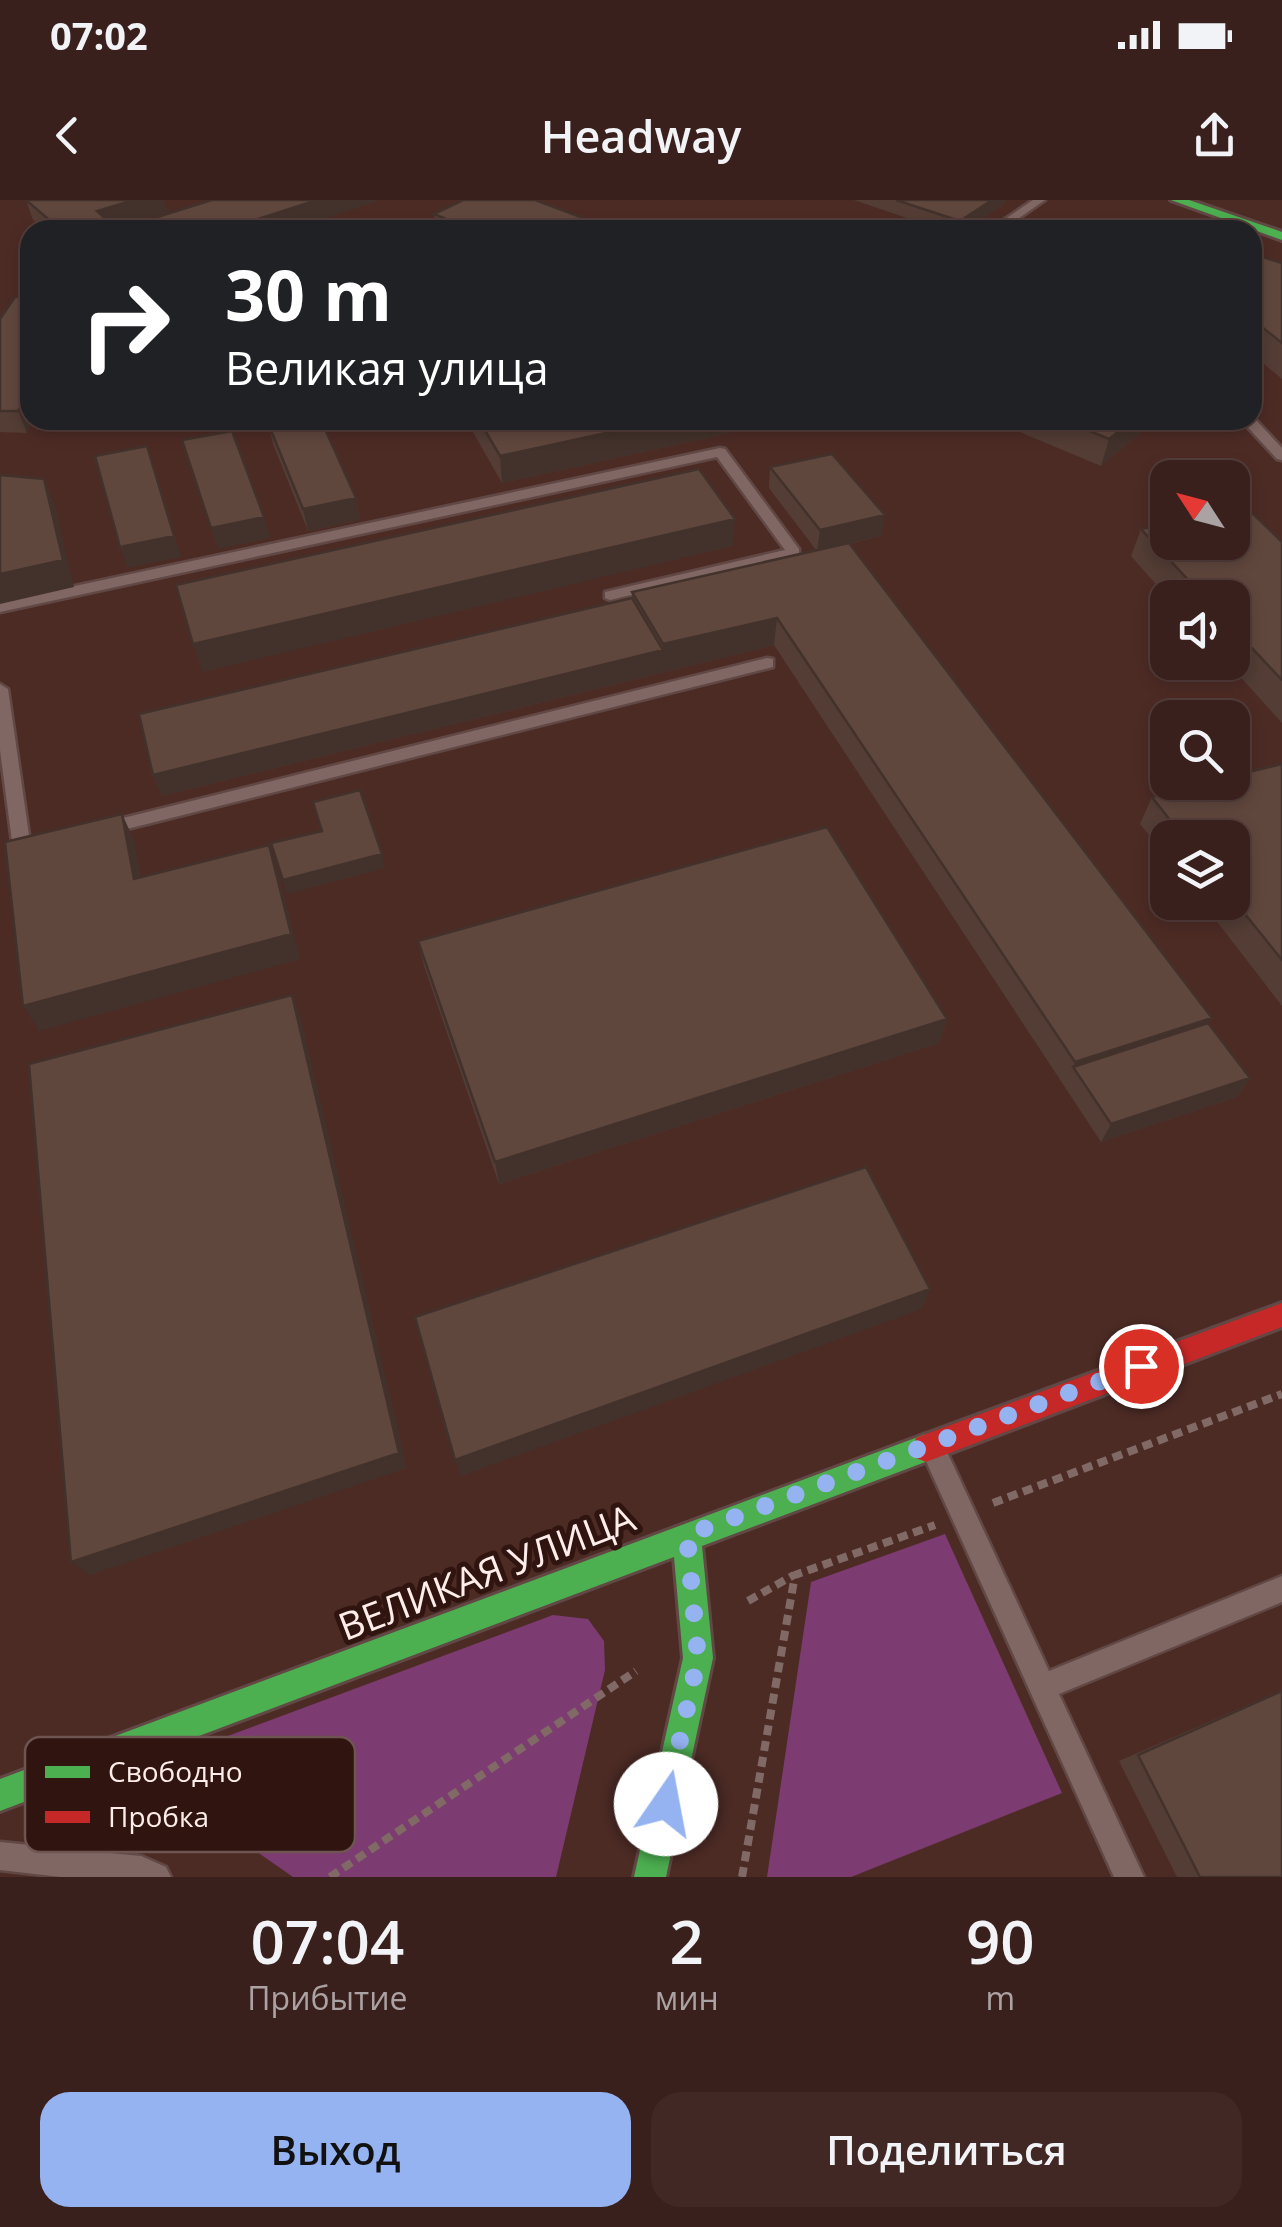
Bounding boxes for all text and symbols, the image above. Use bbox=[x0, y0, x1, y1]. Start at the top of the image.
text: 07:02 bbox=[50, 9, 148, 61]
text: Headway bbox=[541, 105, 741, 166]
icon: back bbox=[40, 108, 95, 163]
icon: share bbox=[1187, 108, 1242, 163]
text: 30 m bbox=[225, 246, 392, 342]
icon: right bbox=[60, 260, 190, 390]
text: Великая улица bbox=[225, 337, 549, 398]
north arrow bbox=[1150, 460, 1250, 560]
map controls bbox=[1150, 460, 1250, 920]
button: sound bbox=[1150, 580, 1250, 680]
button: search bbox=[1150, 700, 1250, 800]
button: layers bbox=[1150, 820, 1250, 920]
pin bbox=[1099, 1324, 1184, 1409]
icon: arrive bbox=[1114, 1339, 1169, 1394]
street label: ВЕЛИКАЯ УЛИЦА bbox=[331, 1491, 642, 1652]
legend bbox=[25, 1737, 355, 1852]
text: Свободно bbox=[108, 1752, 243, 1790]
position arrow bbox=[614, 1752, 718, 1856]
text: Пробка bbox=[108, 1797, 209, 1835]
text: 07:04 bbox=[251, 1900, 404, 1982]
text: 2 bbox=[670, 1900, 704, 1982]
text: 90 bbox=[966, 1900, 1035, 1982]
text: Прибытие bbox=[247, 1976, 407, 2019]
text: мин bbox=[655, 1976, 719, 2019]
text: m bbox=[986, 1976, 1015, 2019]
button: Выход bbox=[40, 2092, 631, 2207]
button: Поделиться bbox=[651, 2092, 1242, 2207]

